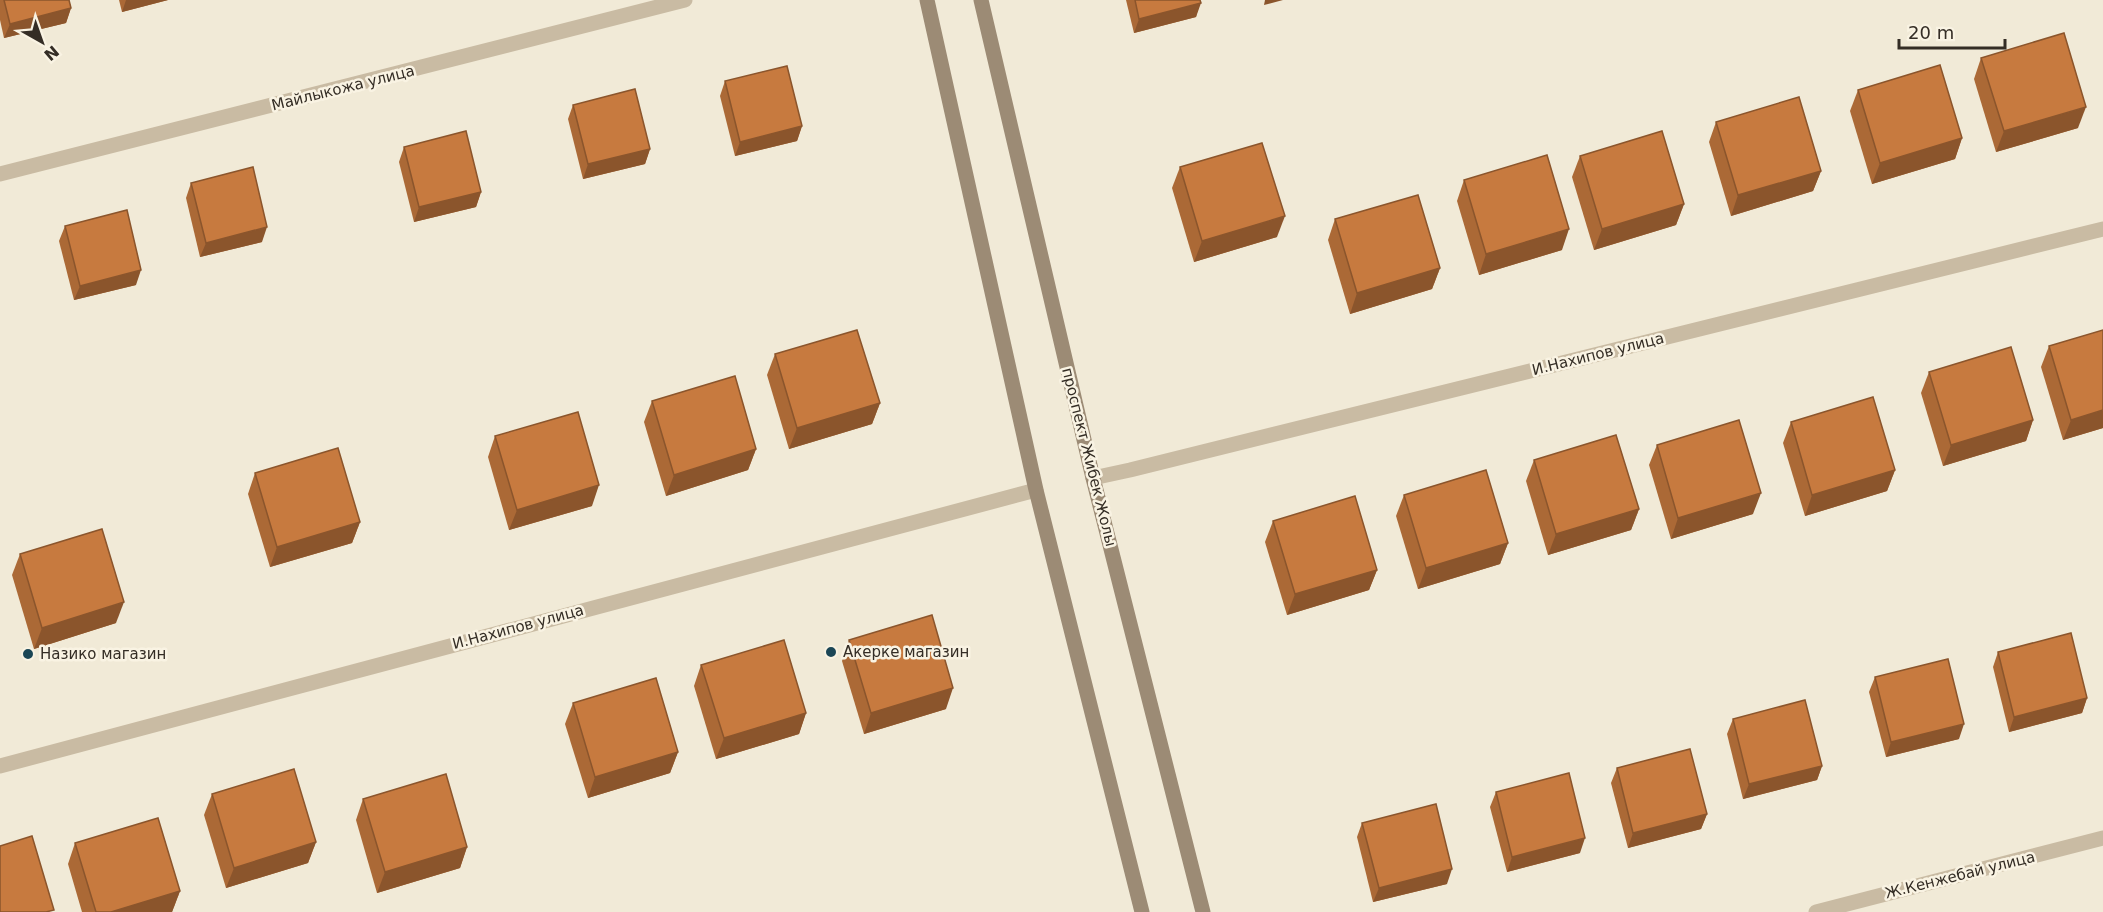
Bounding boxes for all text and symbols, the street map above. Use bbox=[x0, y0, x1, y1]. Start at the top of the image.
north arrow bbox=[12, 12, 72, 72]
scale bar bbox=[1899, 12, 2006, 50]
text: 20 m bbox=[1908, 22, 1954, 43]
text: N bbox=[40, 42, 63, 65]
street label: Майлыкожа улица bbox=[270, 62, 416, 114]
street label: И.Нахипов улица bbox=[1530, 329, 1666, 379]
street label: проспект Жибек Жолы bbox=[1058, 366, 1120, 548]
street label: И.Нахипов улица bbox=[450, 601, 586, 653]
place label: Акерке магазин bbox=[843, 643, 969, 661]
place label: Назико магазин bbox=[40, 645, 166, 663]
marker: Акерке магазин bbox=[824, 645, 838, 659]
marker: Назико магазин bbox=[21, 647, 35, 661]
street label: Ж.Кенжебай улица bbox=[1883, 848, 2037, 902]

